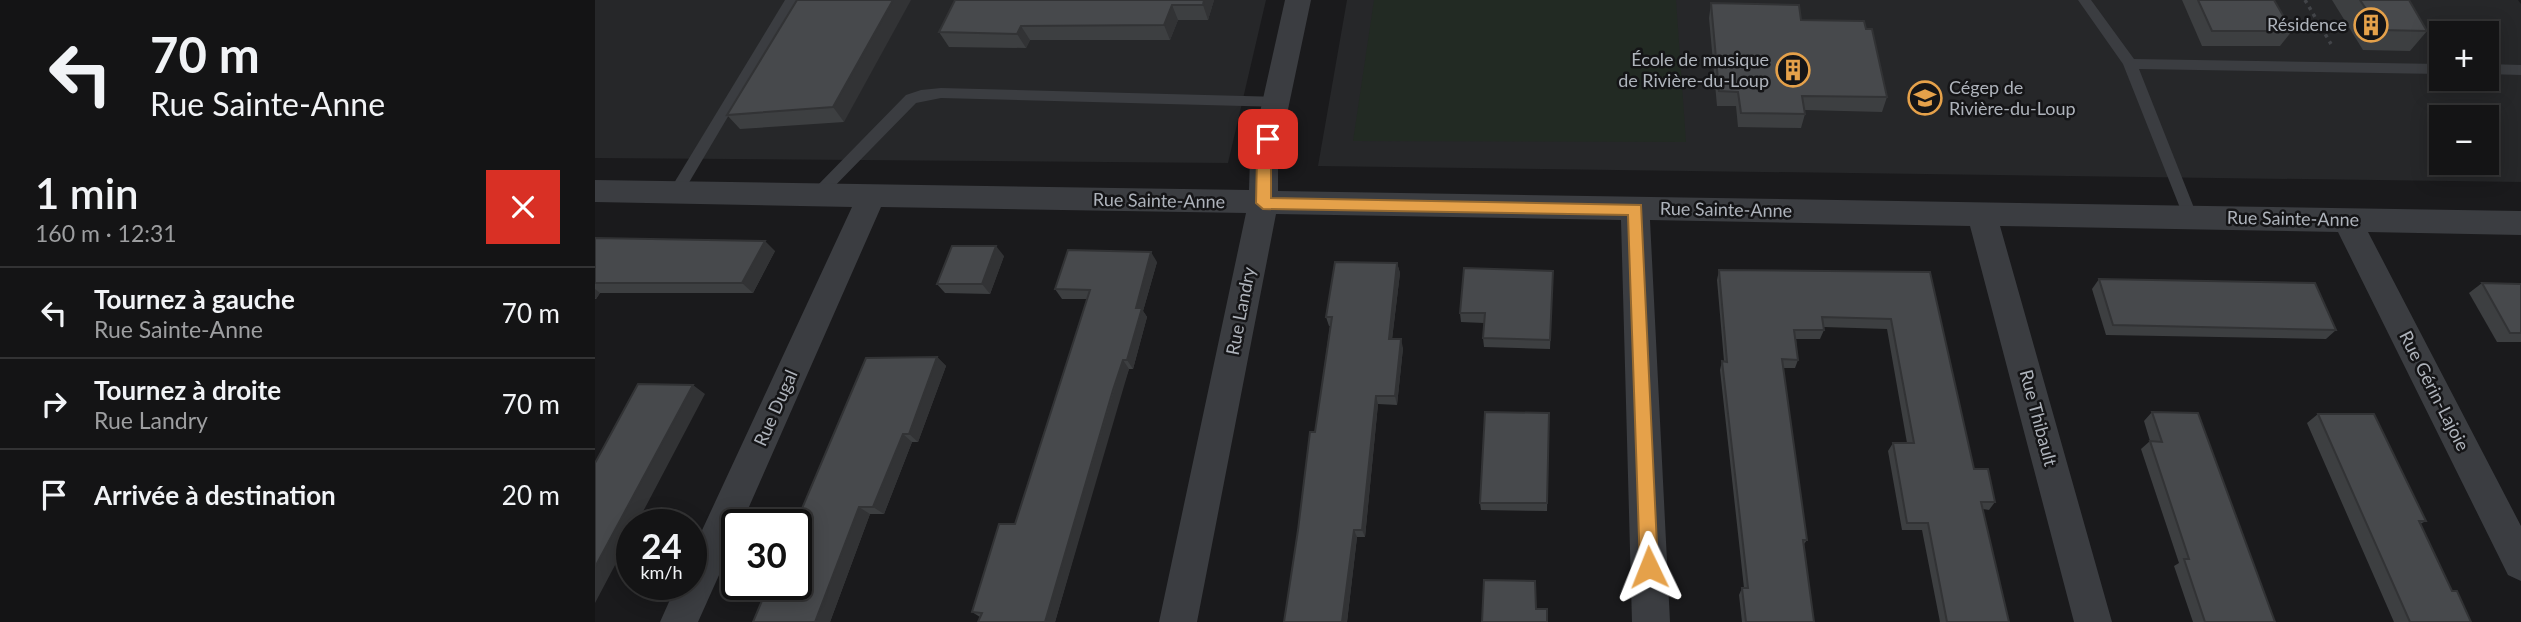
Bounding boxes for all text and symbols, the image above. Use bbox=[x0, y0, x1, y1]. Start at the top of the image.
building icon: Résidence bbox=[2352, 6, 2390, 44]
place label: Résidence bbox=[2267, 13, 2347, 35]
map controls bbox=[2429, 21, 2499, 175]
button: + bbox=[2429, 21, 2499, 91]
text: 70 m bbox=[150, 25, 260, 83]
icon: left bbox=[35, 28, 126, 119]
place label: École de musique de Rivière-du-Loup bbox=[1618, 48, 1769, 91]
building icon: École de musique de Rivière-du-Loup bbox=[1774, 51, 1812, 89]
place label: Cégep de Rivière-du-Loup bbox=[1949, 76, 2076, 119]
school or university icon: Cégep de Rivière-du-Loup bbox=[1906, 79, 1944, 117]
text: Rue Sainte-Anne bbox=[150, 84, 385, 123]
button: − bbox=[2429, 105, 2499, 175]
pin bbox=[1238, 109, 1298, 169]
icon: arrive bbox=[1249, 120, 1287, 158]
text: 1 min bbox=[35, 168, 139, 218]
button: close bbox=[486, 170, 560, 244]
street label: Rue Sainte-Anne bbox=[1093, 188, 1225, 212]
street label: Rue Sainte-Anne bbox=[1660, 197, 1792, 221]
street label: Rue Sainte-Anne bbox=[2227, 206, 2359, 230]
text: 160 m · 12:31 bbox=[35, 219, 177, 247]
street label: Rue Landry bbox=[1221, 264, 1259, 357]
text: Tournez à gauche bbox=[94, 283, 295, 315]
icon: left bbox=[35, 294, 73, 332]
text: 70 m bbox=[502, 297, 560, 329]
text: Rue Sainte-Anne bbox=[94, 315, 263, 343]
street label: Rue Gérin-Lajoie bbox=[2395, 327, 2475, 454]
street label: Rue Dugal bbox=[749, 366, 802, 449]
street label: Rue Thibault bbox=[2016, 367, 2063, 469]
text: Tournez à droite bbox=[94, 374, 281, 406]
icon: right bbox=[35, 385, 73, 423]
text: 70 m bbox=[502, 388, 560, 420]
text: Rue Landry bbox=[94, 406, 208, 434]
icon: arrive bbox=[35, 476, 73, 514]
text: Arrivée à destination bbox=[94, 479, 336, 511]
text: 20 m bbox=[502, 479, 560, 511]
speed limit sign: 30 bbox=[721, 509, 812, 600]
text: 24 bbox=[641, 524, 682, 566]
position arrow bbox=[1612, 530, 1686, 604]
text: km/h bbox=[640, 561, 683, 583]

